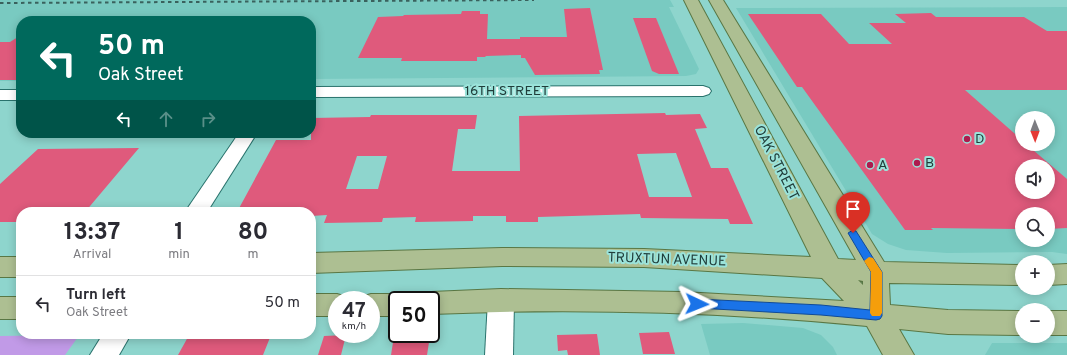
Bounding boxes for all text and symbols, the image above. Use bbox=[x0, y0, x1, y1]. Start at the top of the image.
text: 50 m bbox=[98, 29, 165, 65]
icon: left bbox=[32, 32, 84, 84]
text: Oak Street bbox=[98, 64, 184, 87]
street label: 16TH STREET bbox=[465, 83, 549, 100]
icon: left bbox=[113, 108, 135, 130]
icon: ahead bbox=[155, 108, 177, 130]
icon: right bbox=[197, 108, 219, 130]
north arrow bbox=[1015, 111, 1055, 151]
map controls bbox=[1015, 111, 1055, 343]
street label: OAK STREET bbox=[750, 123, 802, 203]
place label: D bbox=[975, 131, 985, 148]
marker: D bbox=[962, 134, 972, 144]
place label: B bbox=[925, 155, 934, 172]
place label: A bbox=[878, 157, 888, 174]
marker: B bbox=[912, 158, 922, 168]
button: sound bbox=[1015, 159, 1055, 199]
marker: A bbox=[865, 160, 875, 170]
pin bbox=[836, 192, 870, 233]
icon: arrive bbox=[842, 198, 864, 220]
button: search bbox=[1015, 207, 1055, 247]
text: 13:37 bbox=[64, 218, 120, 248]
text: 1 bbox=[174, 218, 184, 248]
text: 80 bbox=[238, 218, 268, 248]
text: Arrival bbox=[73, 247, 112, 263]
text: min bbox=[168, 247, 190, 263]
text: m bbox=[247, 247, 258, 263]
street label: TRUXTUN AVENUE bbox=[607, 249, 727, 271]
button: + bbox=[1015, 255, 1055, 295]
position arrow bbox=[676, 283, 718, 325]
text: Turn left bbox=[66, 286, 126, 305]
speed limit sign: 50 bbox=[388, 291, 440, 343]
icon: left bbox=[32, 293, 54, 315]
text: 50 m bbox=[265, 294, 300, 313]
text: 47 bbox=[342, 299, 366, 325]
button: − bbox=[1015, 303, 1055, 343]
text: Oak Street bbox=[66, 305, 128, 321]
text: km/h bbox=[342, 320, 366, 333]

